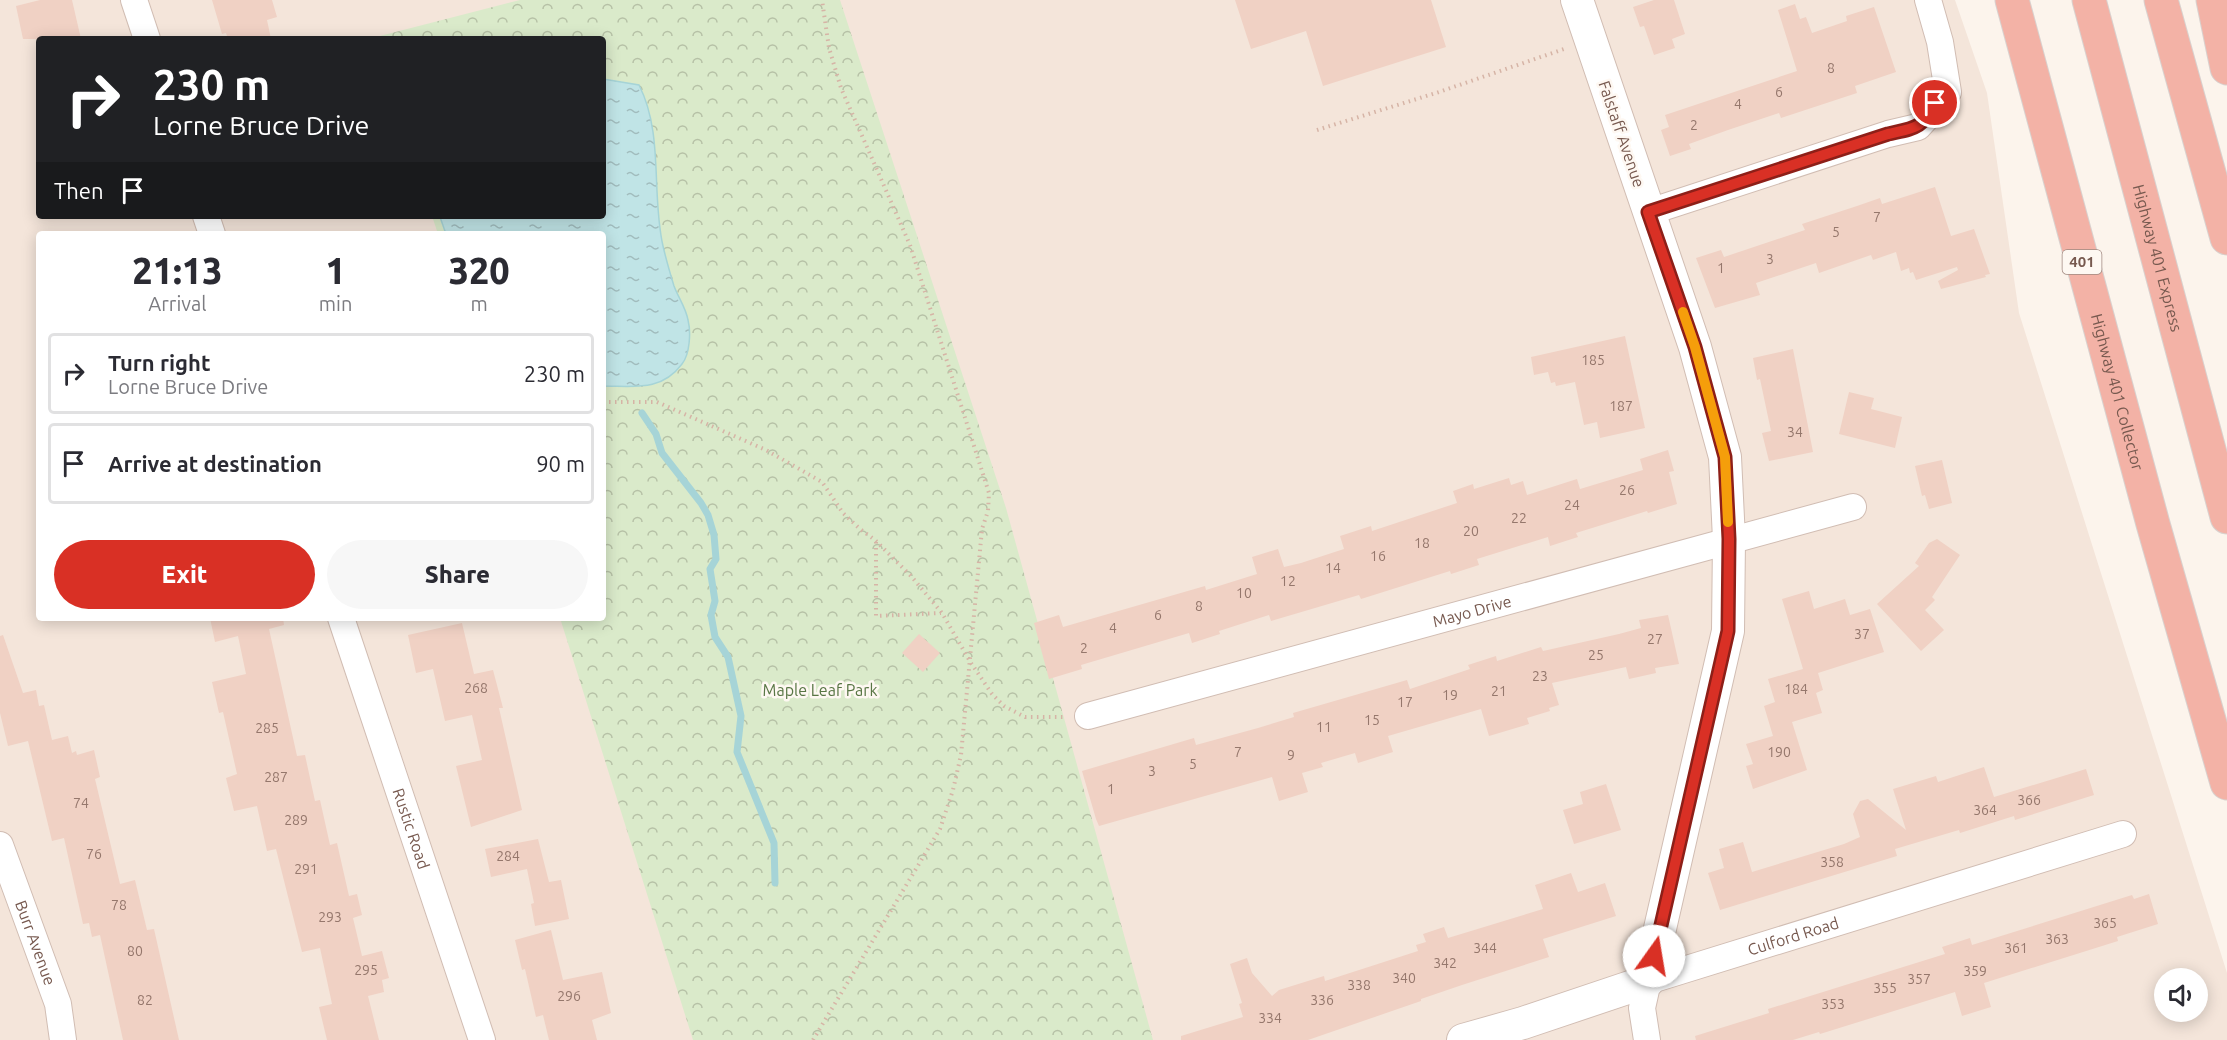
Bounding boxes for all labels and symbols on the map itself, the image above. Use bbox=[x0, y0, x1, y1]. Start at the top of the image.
house number: 8 bbox=[1827, 60, 1835, 76]
pin bbox=[1909, 77, 1960, 128]
street label: Falstaff Avenue bbox=[1595, 78, 1649, 190]
house number: 6 bbox=[1775, 84, 1783, 100]
house number: 4 bbox=[1734, 96, 1742, 112]
house number: 2 bbox=[1690, 117, 1698, 133]
street label: Highway 401 Express bbox=[2130, 182, 2186, 334]
house number: 7 bbox=[1873, 209, 1881, 225]
house number: 5 bbox=[1832, 224, 1840, 240]
road number: 401 bbox=[2062, 250, 2102, 274]
house number: 3 bbox=[1766, 251, 1774, 267]
house number: 1 bbox=[1717, 260, 1725, 276]
street label: Highway 401 Collector bbox=[2088, 312, 2147, 472]
house number: 185 bbox=[1581, 352, 1605, 368]
house number: 187 bbox=[1609, 398, 1633, 414]
house number: 34 bbox=[1787, 424, 1803, 440]
house number: 26 bbox=[1619, 482, 1635, 498]
house number: 24 bbox=[1564, 497, 1580, 513]
house number: 22 bbox=[1511, 510, 1527, 526]
house number: 20 bbox=[1463, 523, 1479, 539]
house number: 18 bbox=[1414, 535, 1430, 551]
house number: 16 bbox=[1370, 548, 1386, 564]
house number: 14 bbox=[1325, 560, 1341, 576]
house number: 12 bbox=[1280, 573, 1296, 589]
house number: 10 bbox=[1236, 585, 1252, 601]
street label: Mayo Drive bbox=[1431, 592, 1513, 630]
house number: 8 bbox=[1195, 598, 1203, 614]
house number: 6 bbox=[1154, 607, 1162, 623]
house number: 4 bbox=[1109, 620, 1117, 636]
house number: 37 bbox=[1854, 626, 1870, 642]
house number: 27 bbox=[1647, 631, 1663, 647]
house number: 2 bbox=[1080, 640, 1088, 656]
house number: 25 bbox=[1588, 647, 1604, 663]
house number: 23 bbox=[1532, 668, 1548, 684]
house number: 268 bbox=[464, 680, 488, 696]
park label: Maple Leaf Park bbox=[763, 681, 877, 699]
house number: 184 bbox=[1784, 681, 1808, 697]
house number: 21 bbox=[1491, 683, 1507, 699]
house number: 19 bbox=[1442, 687, 1458, 703]
house number: 17 bbox=[1397, 694, 1413, 710]
house number: 15 bbox=[1364, 712, 1380, 728]
house number: 11 bbox=[1316, 719, 1332, 735]
house number: 285 bbox=[255, 720, 279, 736]
house number: 7 bbox=[1234, 744, 1242, 760]
house number: 190 bbox=[1767, 744, 1791, 760]
house number: 9 bbox=[1287, 747, 1295, 763]
house number: 5 bbox=[1189, 756, 1197, 772]
house number: 3 bbox=[1148, 763, 1156, 779]
house number: 287 bbox=[264, 769, 288, 785]
house number: 1 bbox=[1107, 781, 1115, 797]
street label: Rustic Road bbox=[389, 786, 433, 871]
house number: 366 bbox=[2017, 792, 2041, 808]
house number: 74 bbox=[73, 795, 89, 811]
house number: 364 bbox=[1973, 802, 1997, 818]
house number: 289 bbox=[284, 812, 308, 828]
house number: 76 bbox=[86, 846, 102, 862]
house number: 284 bbox=[496, 848, 520, 864]
house number: 358 bbox=[1820, 854, 1844, 870]
house number: 291 bbox=[294, 861, 318, 877]
house number: 78 bbox=[111, 897, 127, 913]
street label: Burr Avenue bbox=[12, 898, 59, 988]
house number: 293 bbox=[318, 909, 342, 925]
street label: Culford Road bbox=[1745, 914, 1841, 959]
house number: 365 bbox=[2093, 915, 2117, 931]
position arrow bbox=[1622, 924, 1686, 988]
house number: 363 bbox=[2045, 931, 2069, 947]
house number: 344 bbox=[1473, 940, 1497, 956]
house number: 361 bbox=[2004, 940, 2028, 956]
house number: 80 bbox=[127, 943, 143, 959]
house number: 342 bbox=[1433, 955, 1457, 971]
house number: 295 bbox=[354, 962, 378, 978]
house number: 359 bbox=[1963, 963, 1987, 979]
house number: 340 bbox=[1392, 970, 1416, 986]
house number: 357 bbox=[1907, 971, 1931, 987]
house number: 338 bbox=[1347, 977, 1371, 993]
house number: 355 bbox=[1873, 980, 1897, 996]
house number: 296 bbox=[557, 988, 581, 1004]
house number: 82 bbox=[137, 992, 153, 1008]
house number: 336 bbox=[1310, 992, 1334, 1008]
house number: 353 bbox=[1821, 996, 1845, 1012]
house number: 334 bbox=[1258, 1010, 1282, 1026]

